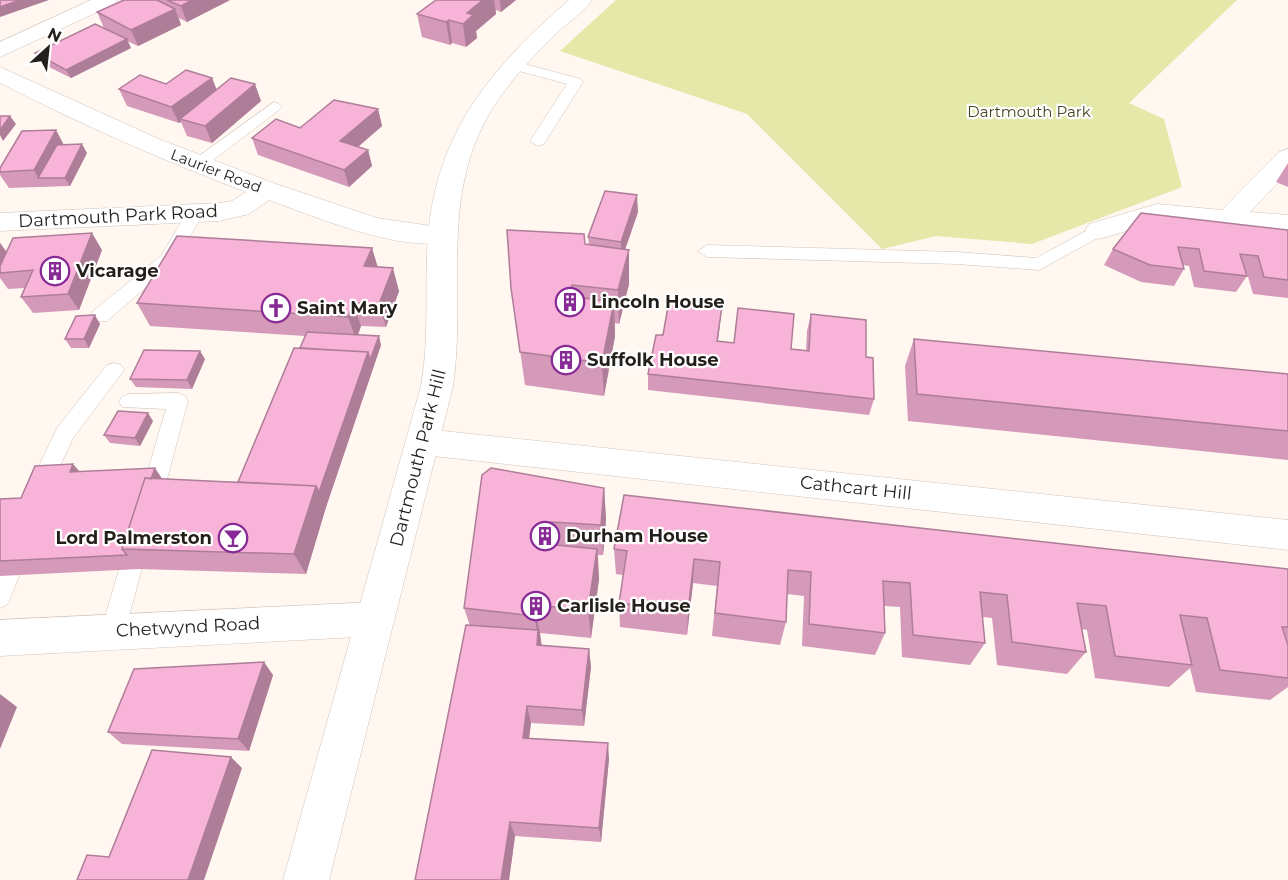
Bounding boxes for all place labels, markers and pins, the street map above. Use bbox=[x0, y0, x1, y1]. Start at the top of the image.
building icon: Vicarage bbox=[39, 255, 71, 287]
place label: Vicarage bbox=[75, 260, 159, 282]
building icon: Lincoln House bbox=[554, 286, 586, 318]
place label: Lincoln House bbox=[591, 291, 725, 313]
church icon: Saint Mary bbox=[260, 292, 292, 324]
place label: Saint Mary bbox=[297, 297, 397, 319]
building icon: Suffolk House bbox=[550, 344, 582, 376]
place label: Suffolk House bbox=[587, 349, 719, 371]
building icon: Durham House bbox=[529, 520, 561, 552]
bar icon: Lord Palmerston bbox=[217, 522, 249, 554]
place label: Durham House bbox=[566, 525, 708, 547]
place label: Lord Palmerston bbox=[55, 527, 212, 549]
building icon: Carlisle House bbox=[520, 590, 552, 622]
place label: Carlisle House bbox=[557, 595, 691, 617]

